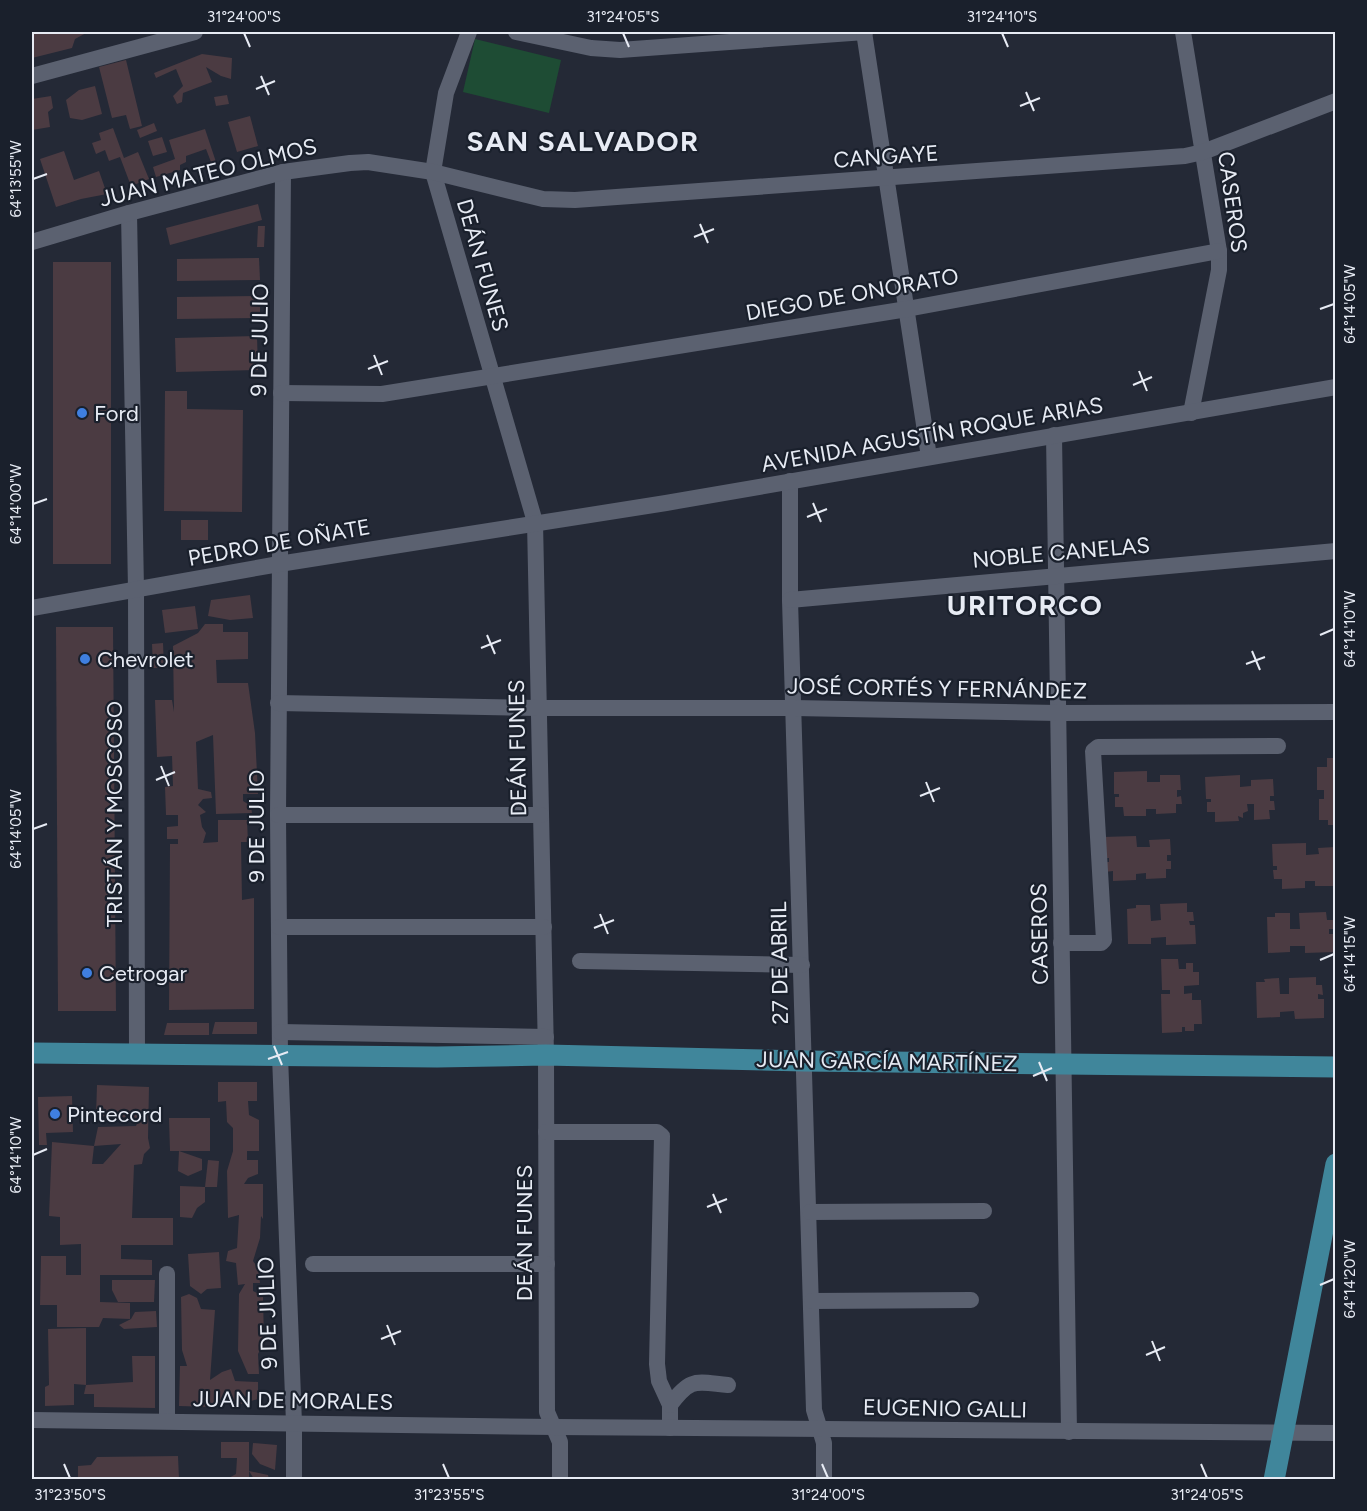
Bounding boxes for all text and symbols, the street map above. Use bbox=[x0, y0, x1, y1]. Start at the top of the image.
text: 31°24'00"S bbox=[207, 8, 281, 26]
text: 31°24'05"S bbox=[587, 8, 659, 26]
text: 31°24'10"S bbox=[967, 8, 1037, 26]
district label: SAN SALVADOR bbox=[466, 124, 700, 158]
street label: JUAN MATEO OLMOS bbox=[97, 132, 319, 213]
street label: CANGAYE bbox=[833, 139, 940, 174]
text: 64°13'55"W bbox=[7, 140, 25, 218]
street label: CASEROS bbox=[1212, 150, 1253, 254]
street label: DEÁN FUNES bbox=[451, 196, 514, 335]
street label: DIEGO DE ONORATO bbox=[744, 262, 961, 327]
text: 64°14'05"W bbox=[1341, 264, 1359, 344]
street label: 9 DE JULIO bbox=[245, 283, 274, 397]
street label: AVENIDA AGUSTÍN ROQUE ARIAS bbox=[759, 391, 1105, 478]
place label: Ford bbox=[94, 400, 139, 427]
marker: Ford bbox=[75, 406, 89, 420]
text: 64°14'00"W bbox=[7, 463, 25, 544]
street label: PEDRO DE OÑATE bbox=[186, 513, 372, 572]
street label: NOBLE CANELAS bbox=[971, 531, 1151, 574]
district label: URITORCO bbox=[947, 588, 1103, 622]
text: 64°14'10"W bbox=[1341, 590, 1359, 667]
place label: Chevrolet bbox=[97, 646, 194, 673]
marker: Chevrolet bbox=[78, 652, 92, 666]
street label: JOSÉ CORTÉS Y FERNÁNDEZ bbox=[787, 672, 1087, 705]
street label: DEÁN FUNES bbox=[503, 679, 532, 817]
street label: TRISTÁN Y MOSCOSO bbox=[101, 701, 128, 927]
street label: 9 DE JULIO bbox=[243, 770, 270, 882]
text: 64°14'05"W bbox=[7, 789, 25, 869]
street label: CASEROS bbox=[1025, 883, 1054, 985]
street label: 27 DE ABRIL bbox=[765, 901, 794, 1025]
text: 64°14'15"W bbox=[1341, 915, 1359, 992]
place label: Cetrogar bbox=[99, 960, 188, 987]
marker: Cetrogar bbox=[80, 966, 94, 980]
street label: JUAN GARCÍA MARTÍNEZ bbox=[756, 1046, 1018, 1077]
place label: Pintecord bbox=[67, 1101, 162, 1128]
marker: Pintecord bbox=[48, 1107, 62, 1121]
text: 64°14'10"W bbox=[7, 1116, 25, 1193]
street label: DEÁN FUNES bbox=[511, 1165, 538, 1301]
text: 64°14'20"W bbox=[1341, 1239, 1359, 1319]
street label: 9 DE JULIO bbox=[252, 1256, 283, 1370]
street label: JUAN DE MORALES bbox=[193, 1385, 393, 1416]
street label: EUGENIO GALLI bbox=[863, 1394, 1027, 1423]
text: 31°23'50"S bbox=[34, 1486, 106, 1504]
text: 31°23'55"S bbox=[414, 1486, 484, 1504]
text: 31°24'00"S bbox=[791, 1486, 865, 1504]
text: 31°24'05"S bbox=[1171, 1486, 1243, 1504]

